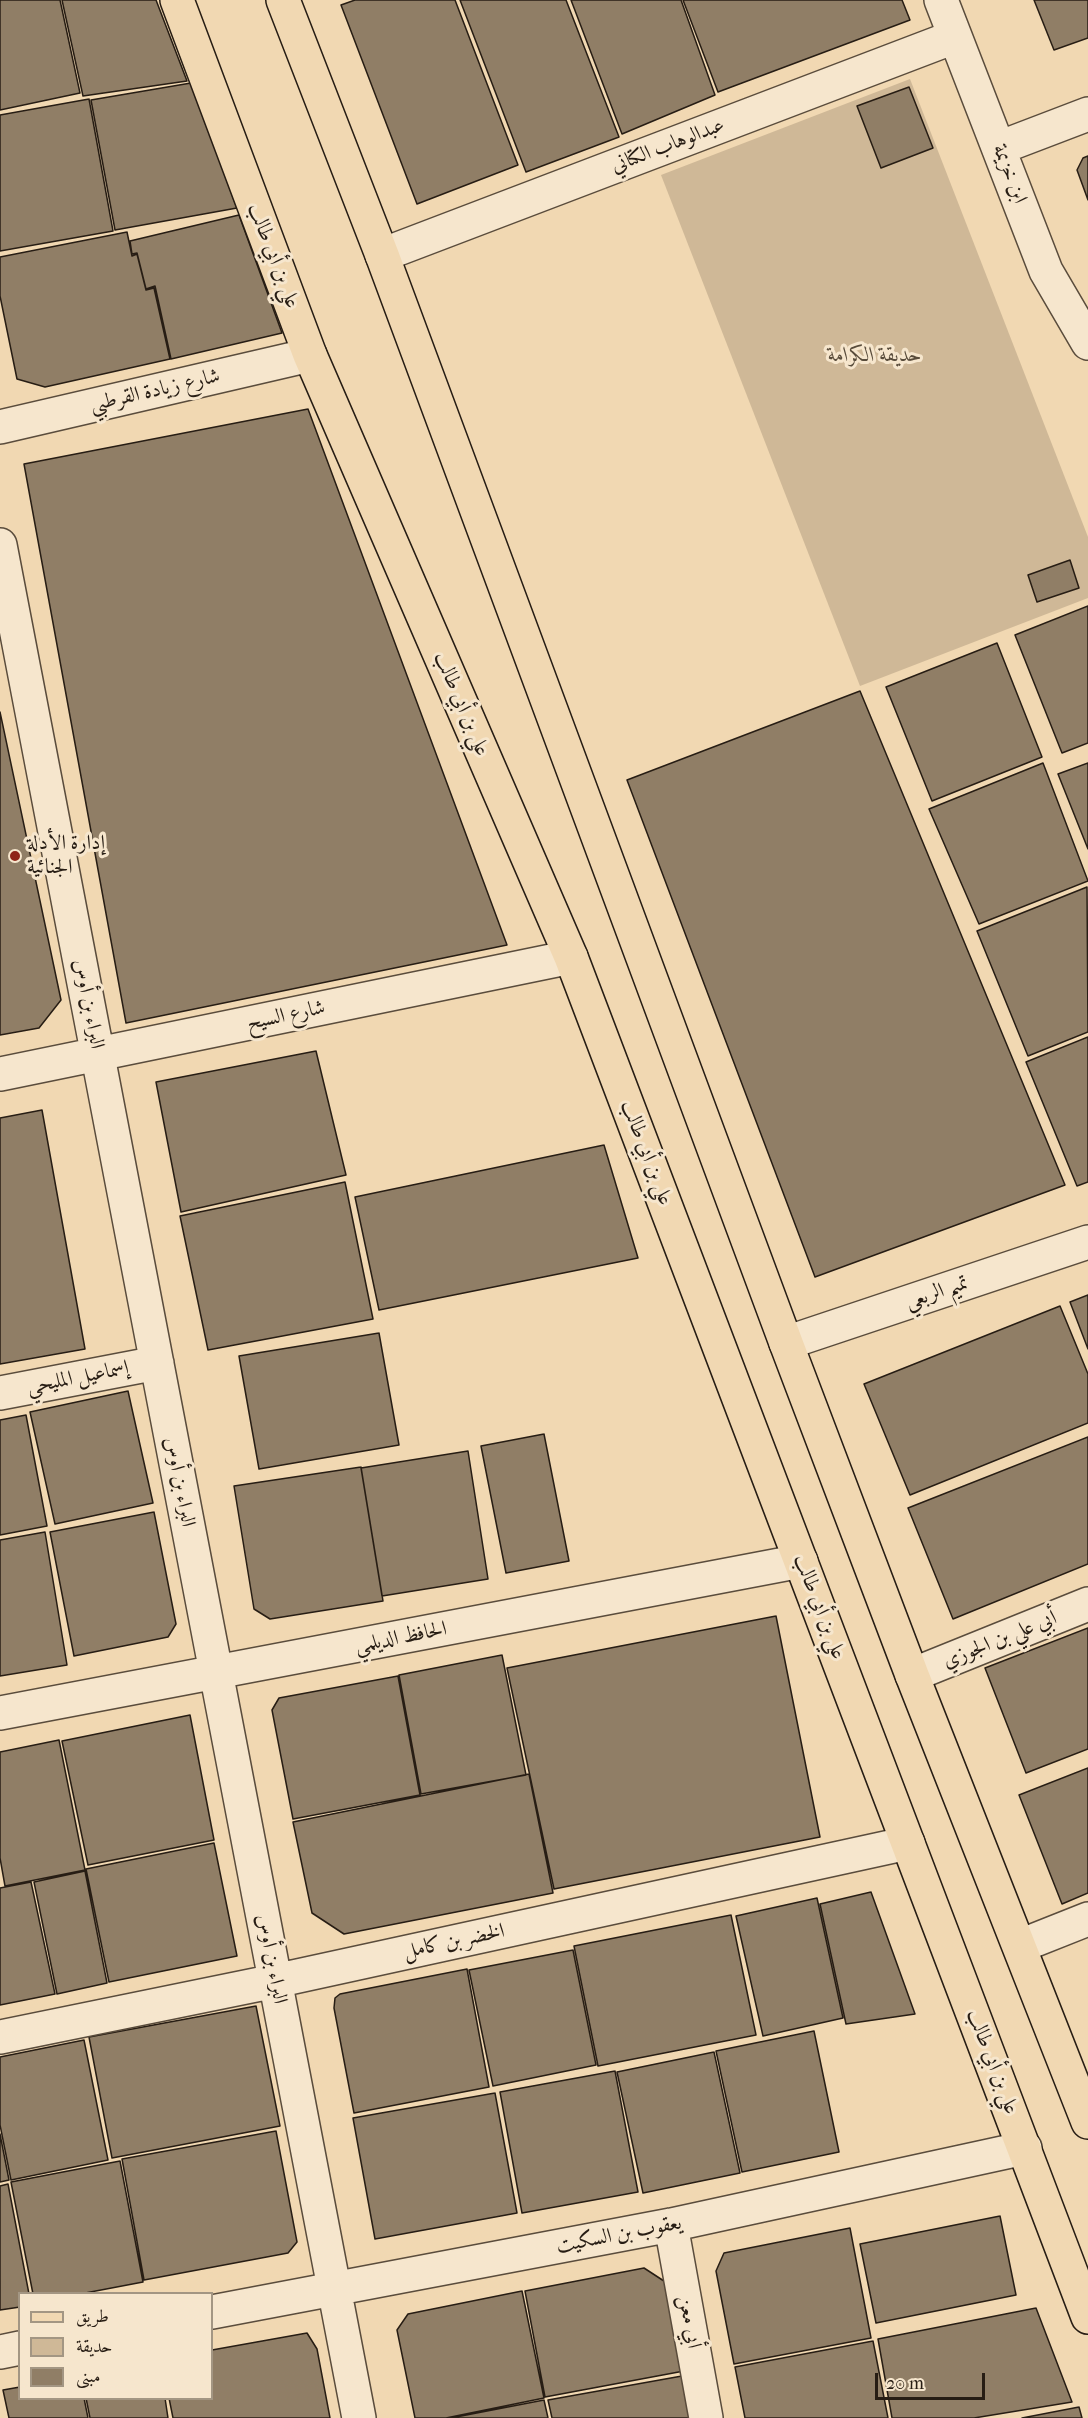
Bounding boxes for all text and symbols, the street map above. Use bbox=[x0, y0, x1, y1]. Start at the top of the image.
street label: عبدالوهاب الكتاني bbox=[608, 113, 728, 179]
street label: ابن خزيمة bbox=[986, 141, 1032, 207]
street label: علي بن أبي طالب bbox=[241, 200, 305, 312]
park label: حديقة الكرامة bbox=[828, 343, 922, 369]
street label: شارع زيادة القرطبي bbox=[87, 364, 223, 418]
street label: علي بن أبي طالب bbox=[428, 648, 494, 760]
place label: إدارة الأدلة الجنائية bbox=[27, 831, 105, 881]
marker: إدارة الأدلة الجنائية bbox=[8, 849, 22, 863]
street label: البراء بن أوس bbox=[67, 957, 109, 1051]
street label: شارع السيح bbox=[244, 995, 328, 1037]
street label: علي بن أبي طالب bbox=[614, 1097, 678, 1209]
street label: تميم الربعي bbox=[902, 1271, 972, 1315]
street label: إسماعيل المليحي bbox=[25, 1356, 131, 1400]
street label: البراء بن أوس bbox=[158, 1435, 200, 1529]
street label: علي بن أبي طالب bbox=[787, 1551, 851, 1663]
street label: أبي علي بن الجوزي bbox=[939, 1606, 1061, 1674]
street label: الحافظ الديلمي bbox=[353, 1617, 449, 1659]
street label: البراء بن أوس bbox=[250, 1912, 292, 2006]
street label: الخضر بن كامل bbox=[401, 1919, 507, 1965]
street label: علي بن أبي طالب bbox=[960, 2006, 1024, 2118]
street label: يعقوب بن السكيت bbox=[554, 2210, 684, 2260]
legend bbox=[18, 2292, 213, 2400]
street label: أبي معن bbox=[672, 2293, 706, 2351]
text: طريق bbox=[76, 2306, 109, 2327]
text: حديقة bbox=[76, 2336, 112, 2357]
scale bar bbox=[878, 2361, 988, 2399]
text: مبنى bbox=[76, 2366, 101, 2387]
text: 20 m bbox=[886, 2373, 924, 2394]

